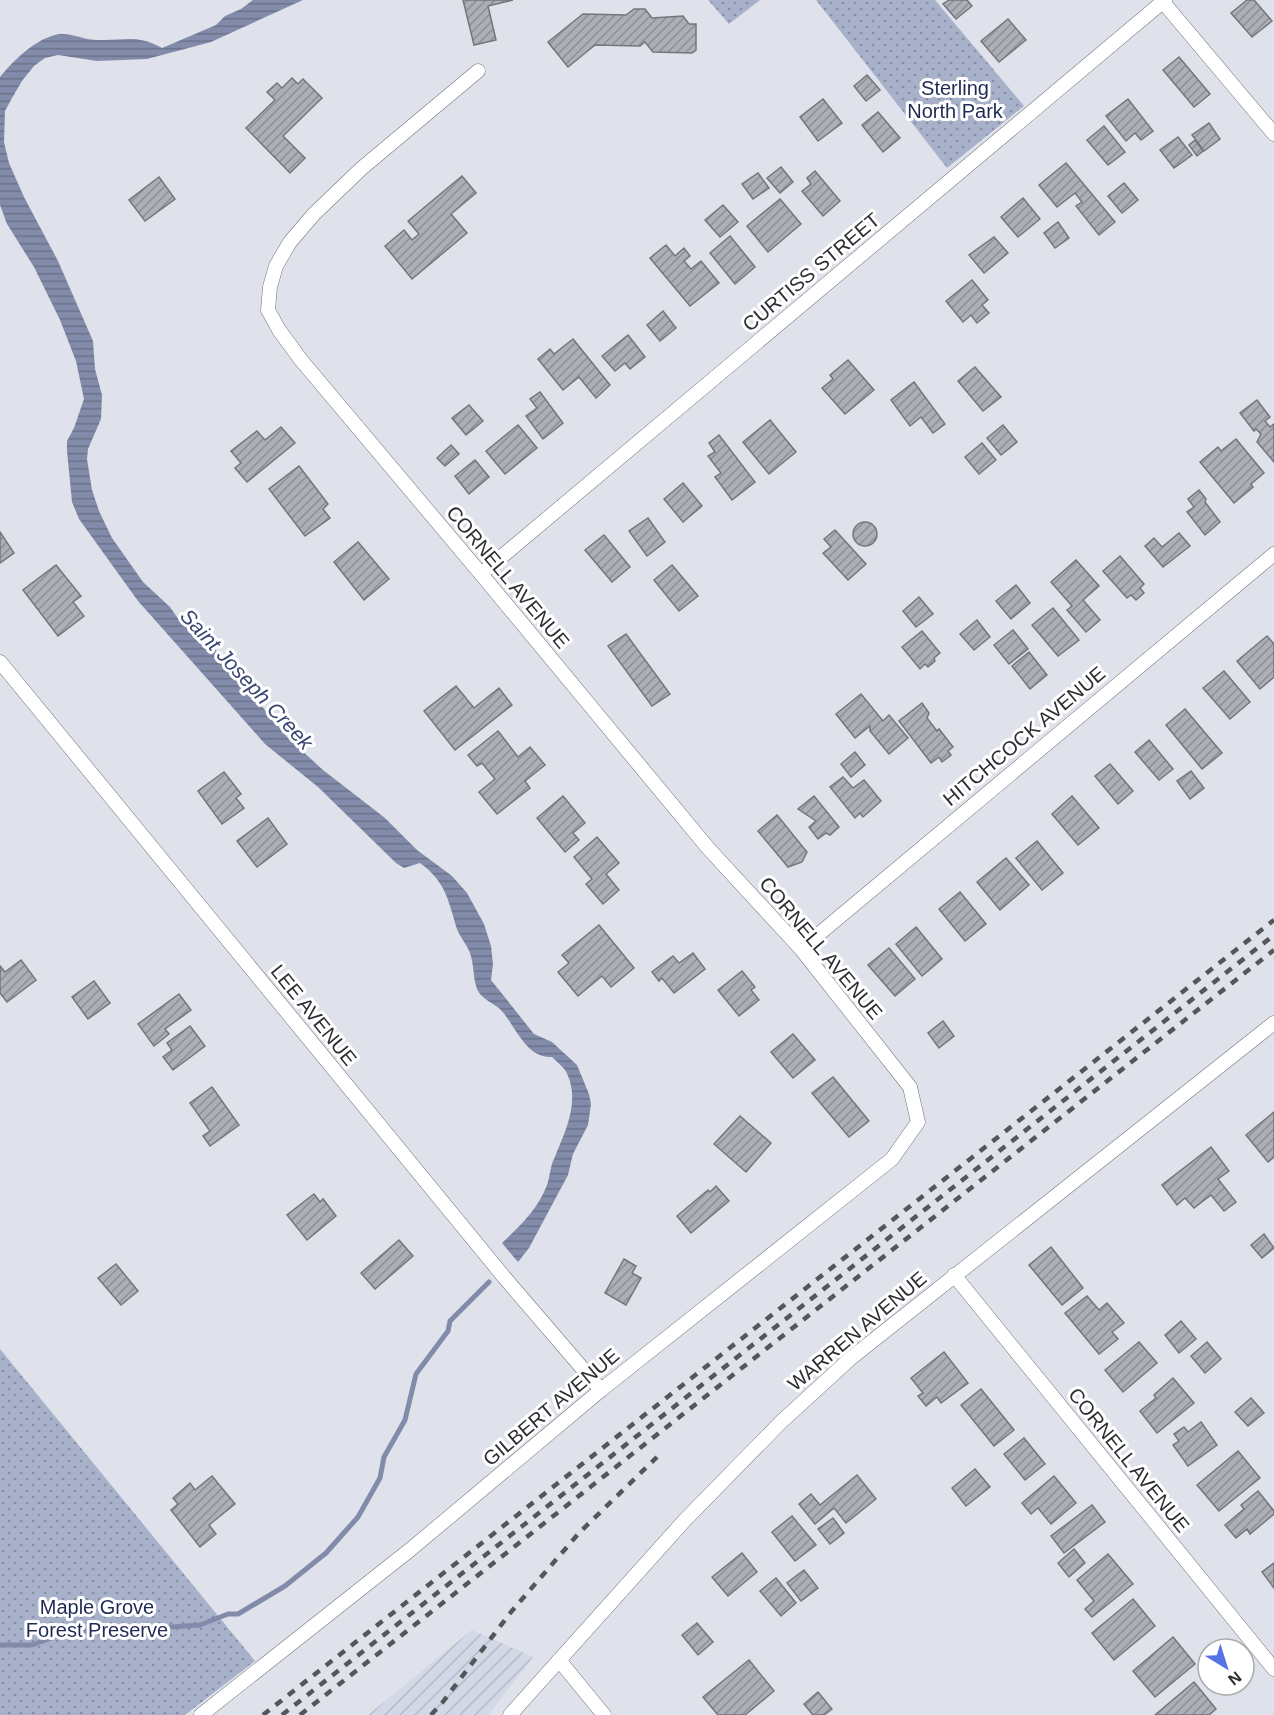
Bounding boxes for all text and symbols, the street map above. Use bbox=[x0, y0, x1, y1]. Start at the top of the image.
park label: Sterling North Park bbox=[907, 77, 1004, 122]
street label: CURTISS STREET bbox=[738, 208, 884, 336]
street label: CORNELL AVENUE bbox=[442, 501, 574, 653]
water label: Saint Joseph Creek bbox=[176, 604, 319, 755]
street label: HITCHCOCK AVENUE bbox=[939, 662, 1109, 810]
street label: CORNELL AVENUE bbox=[755, 872, 887, 1024]
street label: LEE AVENUE bbox=[267, 960, 361, 1070]
street label: WARREN AVENUE bbox=[784, 1267, 930, 1395]
street label: GILBERT AVENUE bbox=[479, 1344, 623, 1470]
street label: CORNELL AVENUE bbox=[1064, 1384, 1194, 1536]
park label: Maple Grove Forest Preserve bbox=[26, 1596, 168, 1641]
north arrow bbox=[1196, 1637, 1256, 1697]
text: N bbox=[1225, 1668, 1245, 1689]

